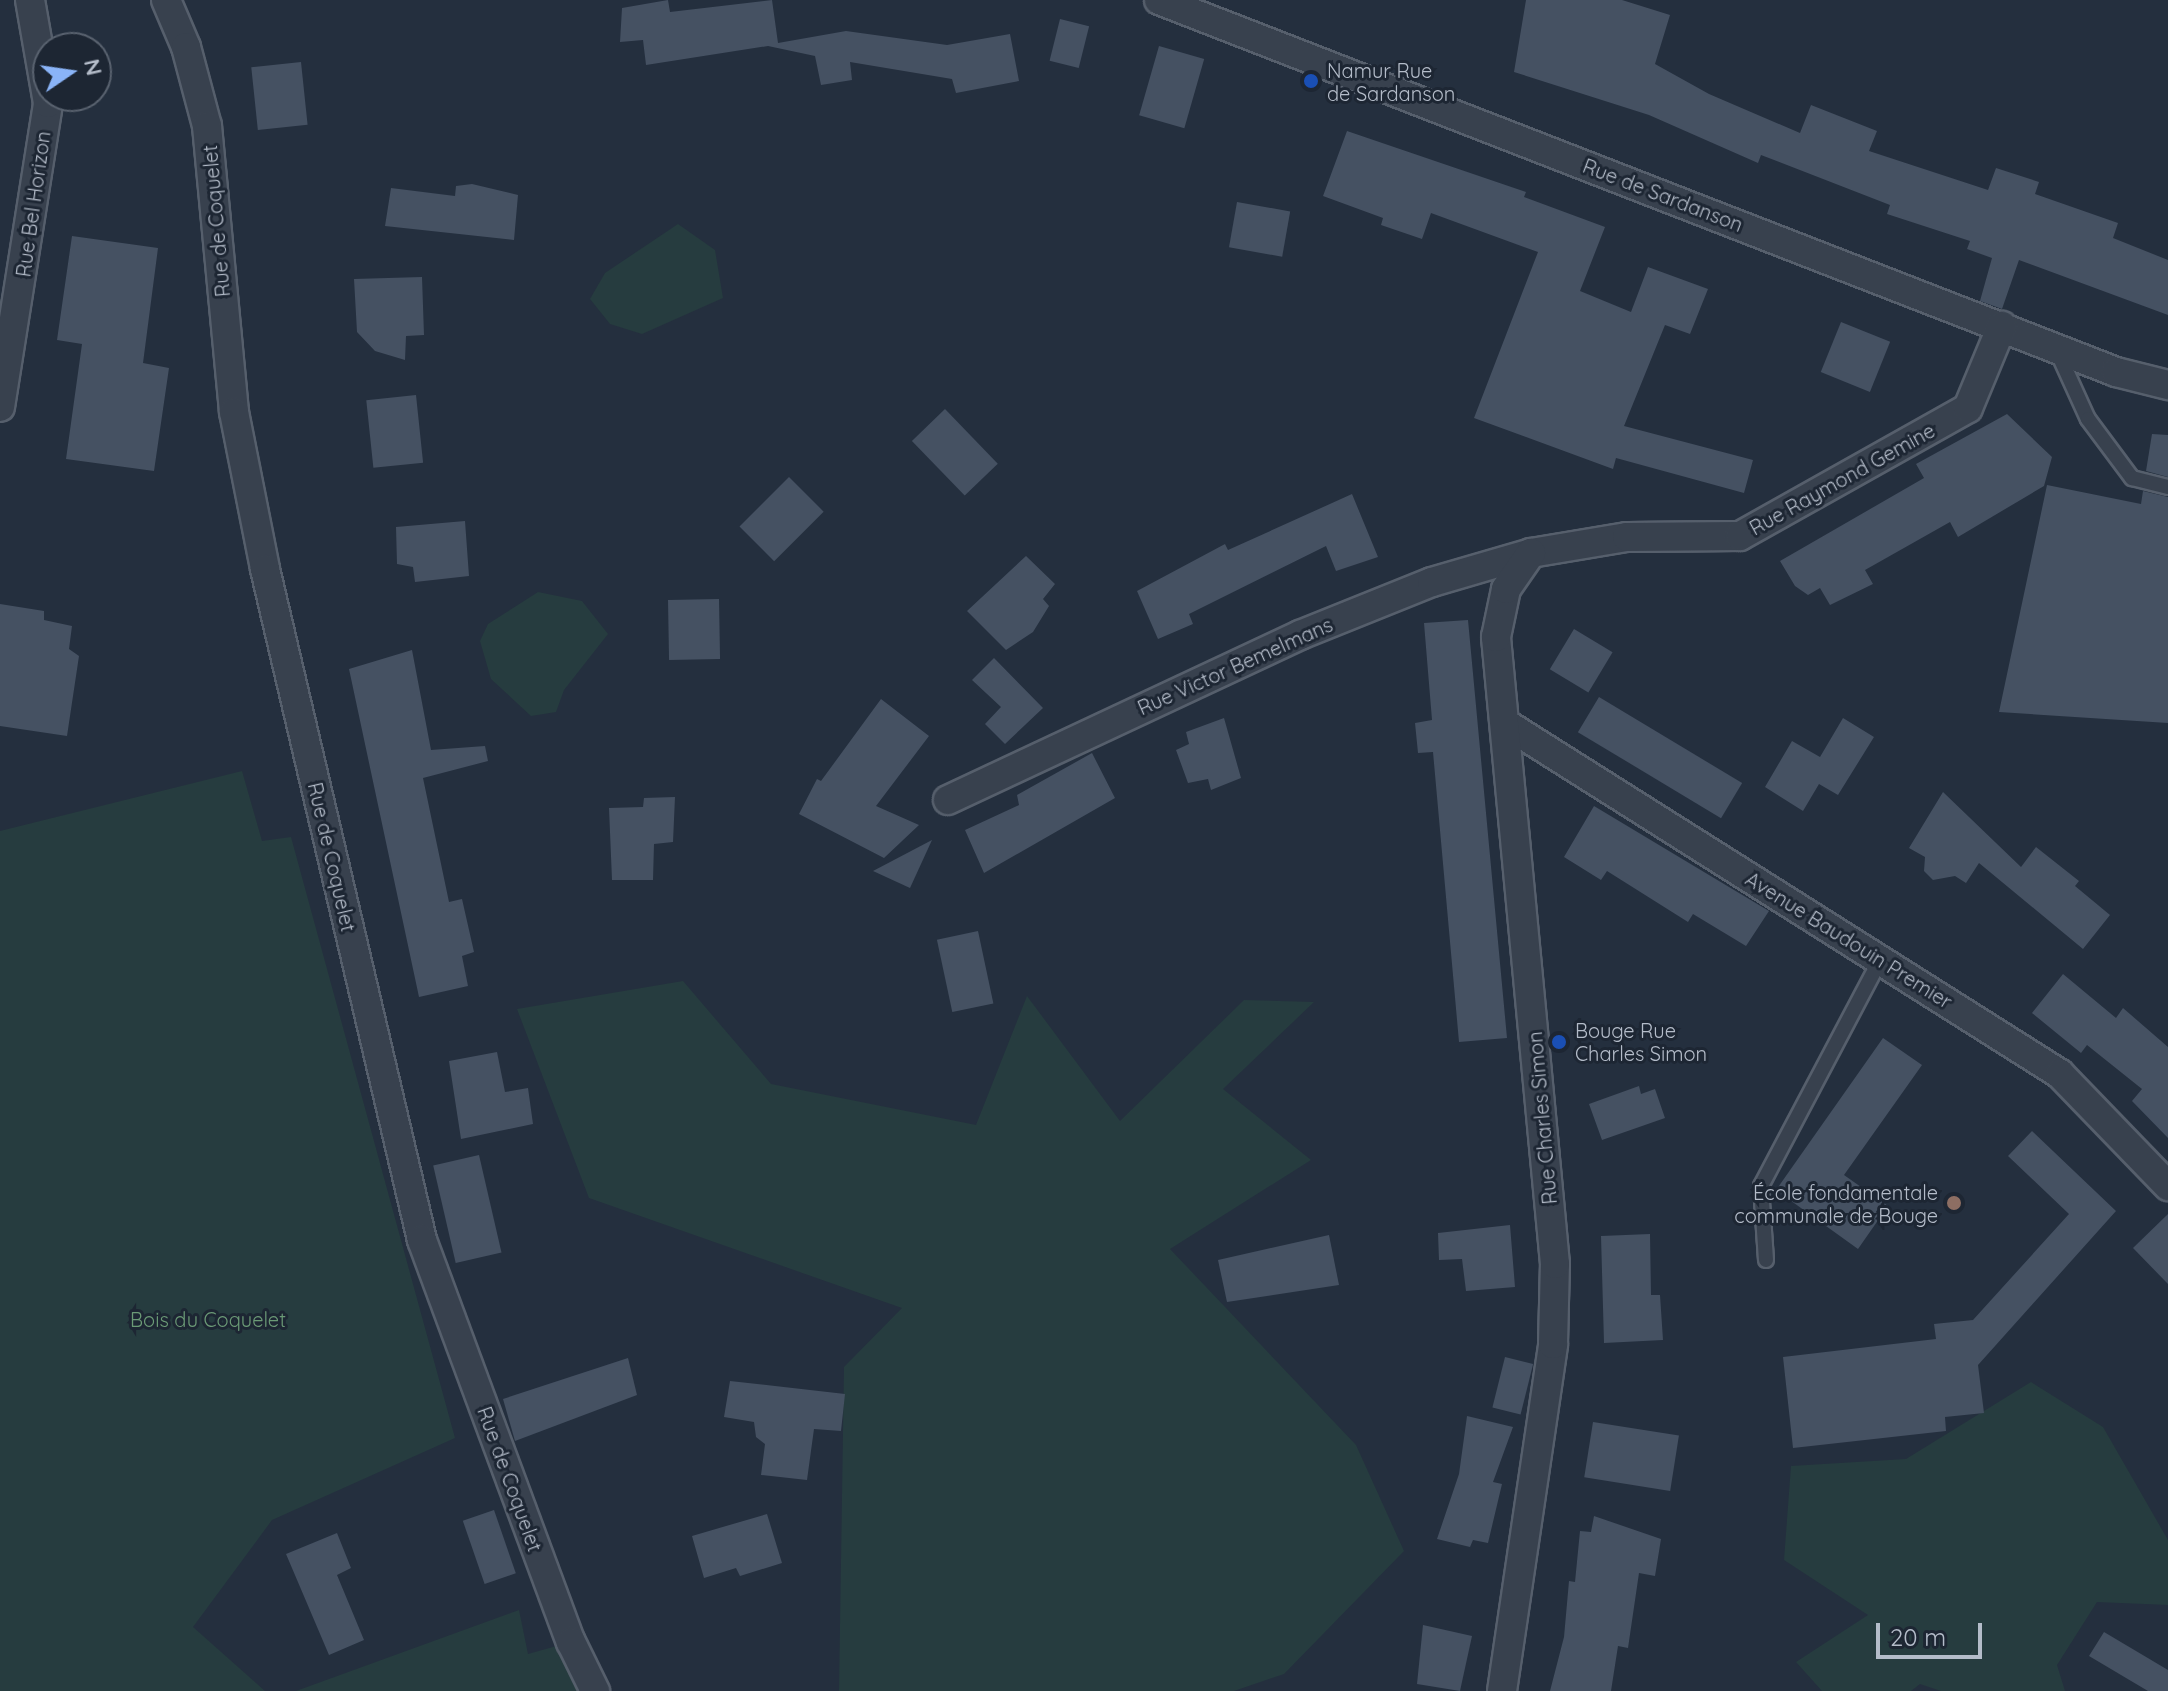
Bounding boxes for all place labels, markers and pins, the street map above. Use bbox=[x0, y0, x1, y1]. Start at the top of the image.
place label: Namur Rue de Sardanson bbox=[1327, 58, 1455, 105]
marker: Namur Rue de Sardanson bbox=[1302, 72, 1320, 90]
place label: Bouge Rue Charles Simon bbox=[1575, 1018, 1707, 1065]
marker: Bouge Rue Charles Simon bbox=[1550, 1033, 1568, 1051]
place label: École fondamentale communale de Bouge bbox=[1734, 1180, 1938, 1227]
marker: École fondamentale communale de Bouge bbox=[1945, 1194, 1963, 1212]

